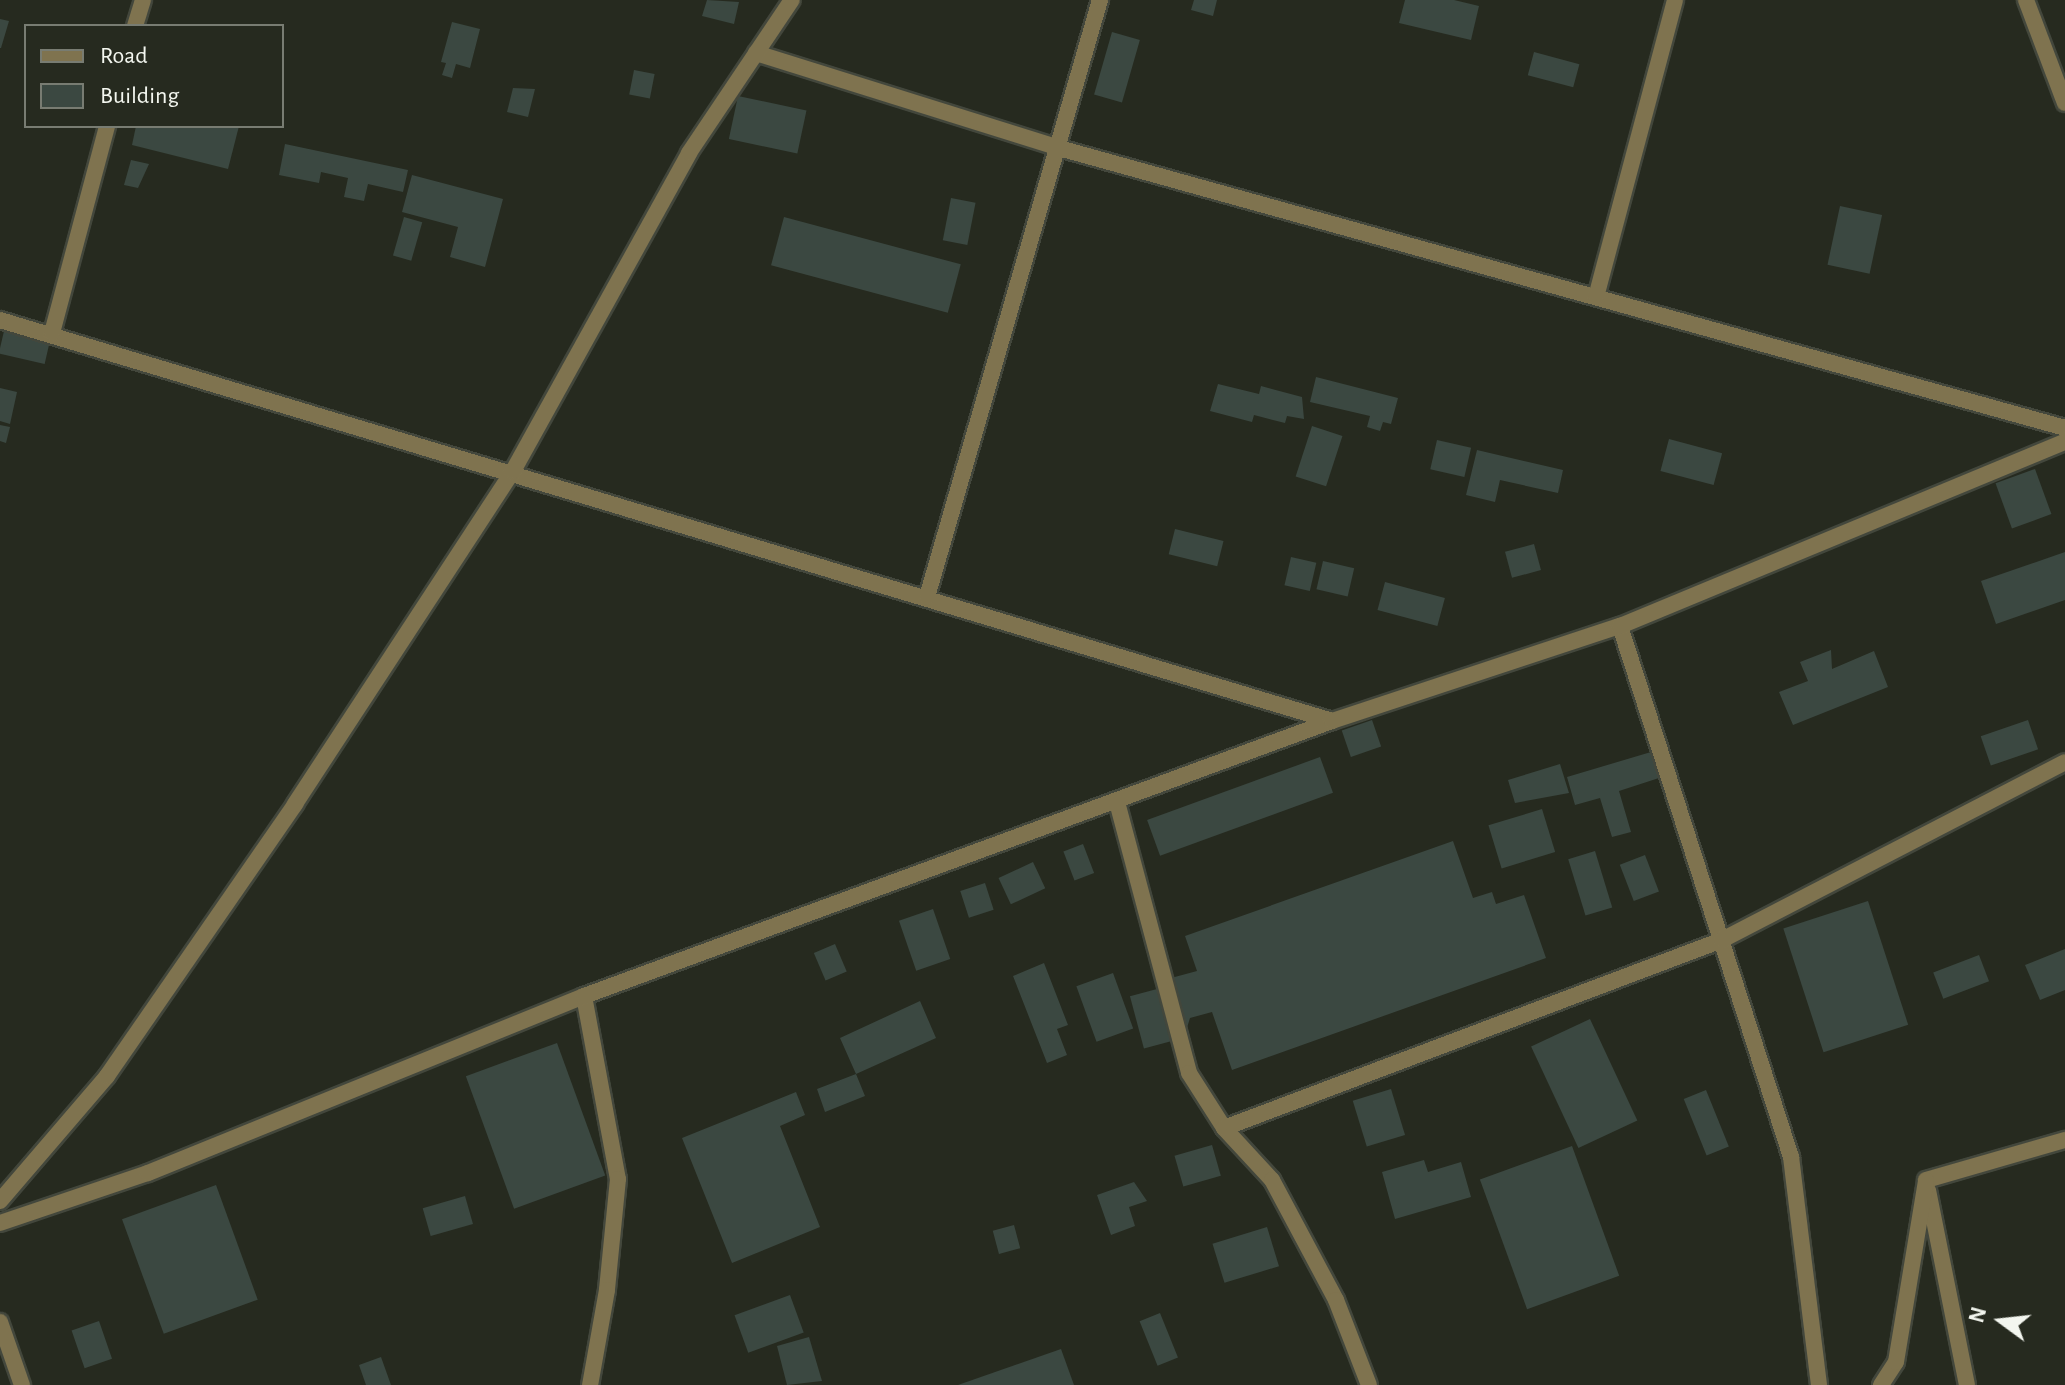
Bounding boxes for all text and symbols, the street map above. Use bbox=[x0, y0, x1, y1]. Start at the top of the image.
legend bbox=[24, 24, 284, 128]
text: Road bbox=[100, 44, 148, 68]
text: Building bbox=[100, 84, 179, 108]
north arrow bbox=[1961, 1281, 2041, 1361]
text: N bbox=[1965, 1305, 1990, 1325]

